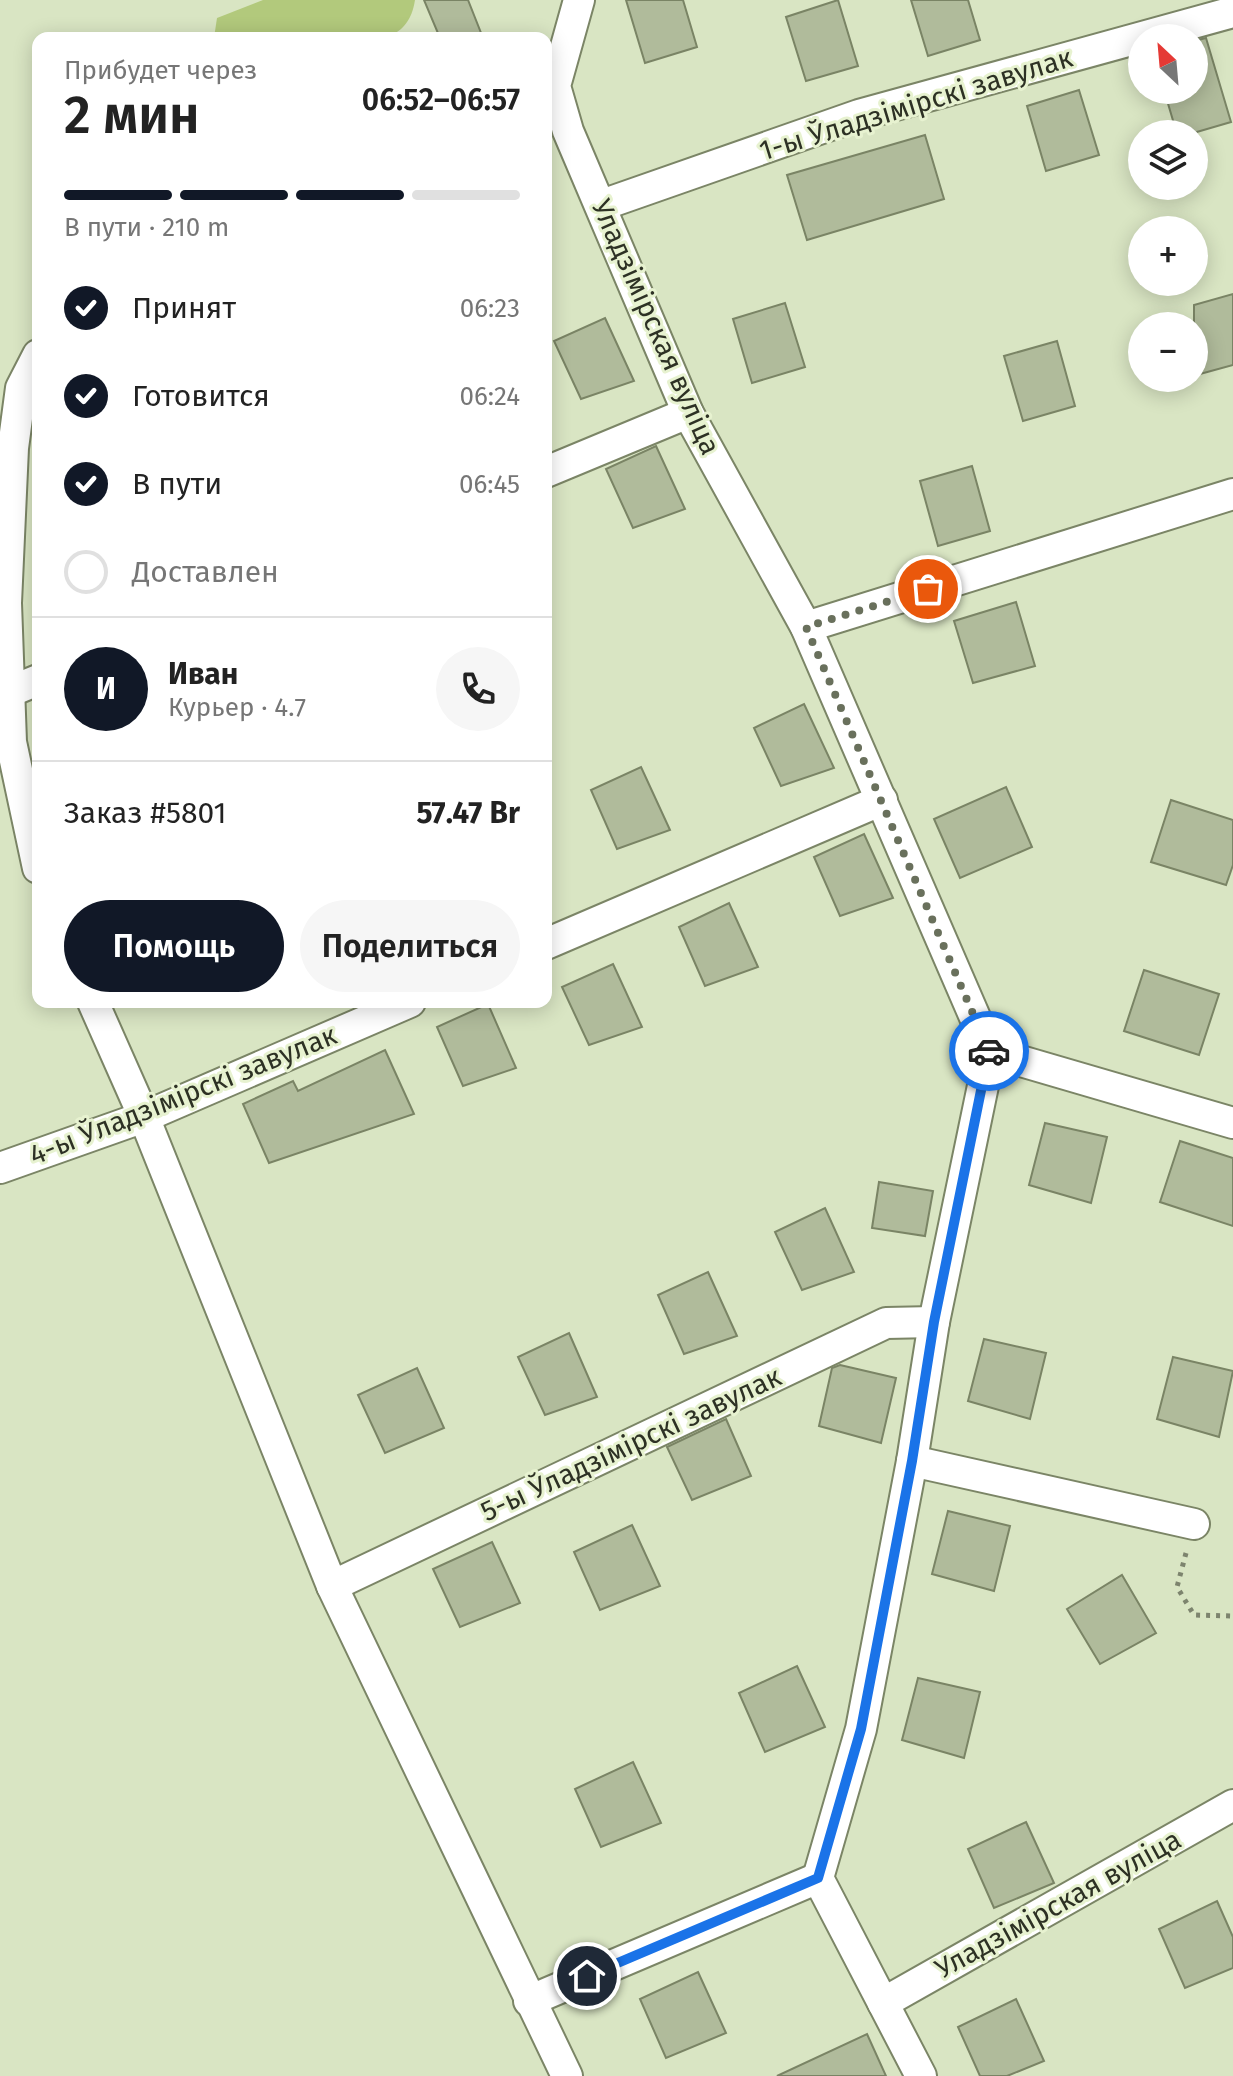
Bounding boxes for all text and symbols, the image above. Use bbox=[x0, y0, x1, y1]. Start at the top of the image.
north arrow bbox=[1128, 24, 1208, 104]
map controls bbox=[1128, 24, 1208, 392]
street label: 1-ы Ўладзімірскі завулак bbox=[755, 40, 1077, 167]
text: Прибудет через bbox=[64, 55, 257, 86]
text: 06:52–06:57 bbox=[362, 82, 520, 118]
text: 2 мин bbox=[64, 84, 200, 147]
button: layers bbox=[1128, 120, 1208, 200]
street label: Уладзімірская вуліца bbox=[585, 194, 727, 460]
text: В пути · 210 m bbox=[64, 212, 229, 243]
button: + bbox=[1128, 216, 1208, 296]
icon: check bbox=[64, 286, 108, 330]
text: Принят bbox=[132, 290, 236, 326]
text: 06:23 bbox=[460, 293, 520, 324]
button: − bbox=[1128, 312, 1208, 392]
icon: check bbox=[64, 374, 108, 418]
text: Готовится bbox=[132, 378, 270, 414]
text: 06:24 bbox=[459, 381, 520, 412]
icon: check bbox=[64, 462, 108, 506]
text: В пути bbox=[132, 466, 222, 502]
text: 06:45 bbox=[459, 469, 520, 500]
text: Доставлен bbox=[132, 554, 279, 590]
pin bbox=[894, 555, 962, 623]
icon: bag bbox=[906, 567, 950, 611]
button: phone bbox=[436, 647, 520, 731]
text: Иван bbox=[168, 656, 238, 692]
text: И bbox=[96, 671, 116, 707]
text: Курьер · 4.7 bbox=[168, 692, 306, 723]
text: Заказ #5801 bbox=[64, 795, 226, 831]
text: 57.47 Br bbox=[416, 795, 520, 831]
button: Помощь bbox=[64, 900, 284, 992]
button: Поделиться bbox=[300, 900, 520, 992]
courier bbox=[949, 1011, 1029, 1091]
street label: 4-ы Ўладзімірскі завулак bbox=[25, 1018, 342, 1172]
icon: car bbox=[967, 1029, 1011, 1073]
street label: 5-ы Ўладзімірскі завулак bbox=[476, 1360, 787, 1528]
street label: Уладзімірская вуліца bbox=[929, 1823, 1187, 1985]
pin bbox=[553, 1942, 621, 2010]
icon: home bbox=[565, 1954, 609, 1998]

